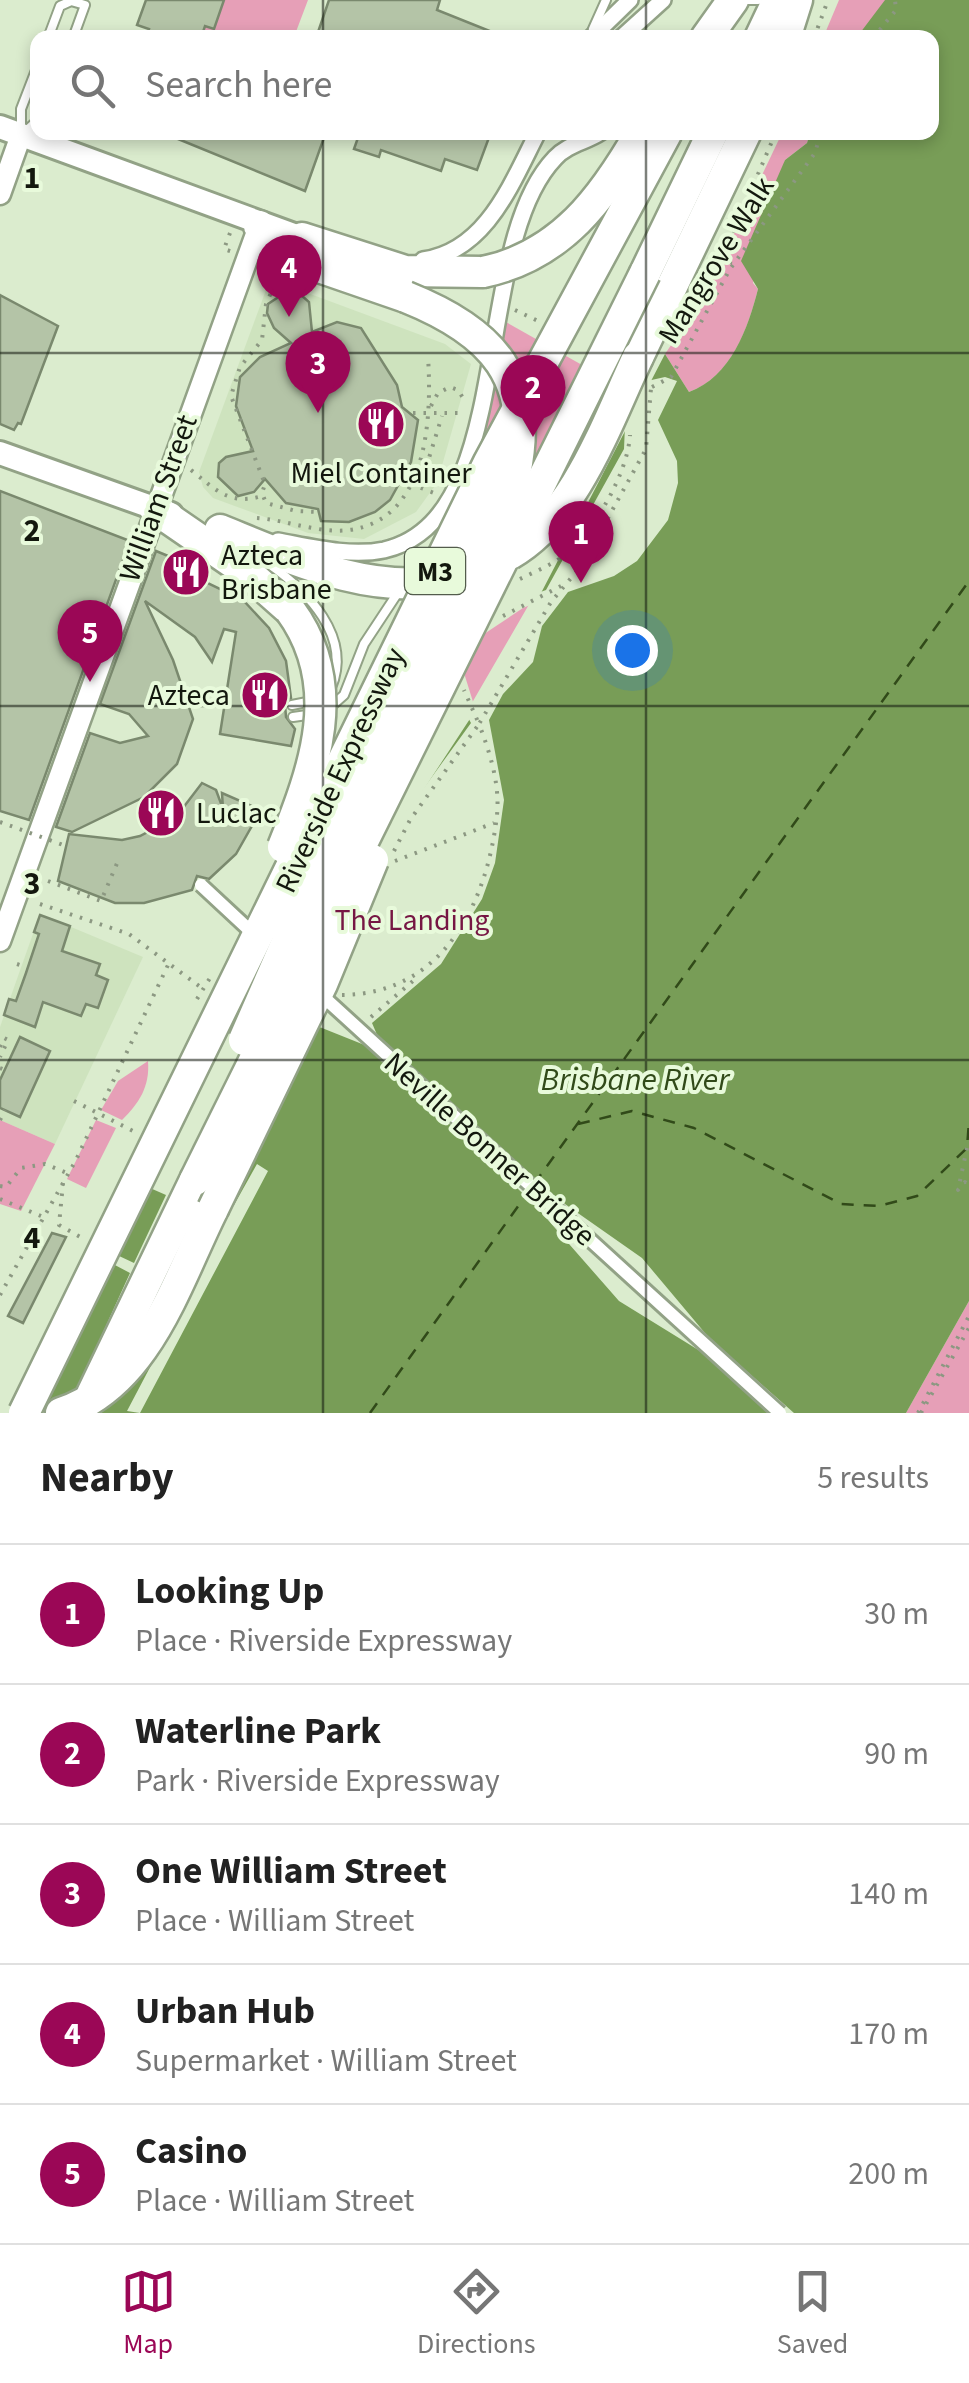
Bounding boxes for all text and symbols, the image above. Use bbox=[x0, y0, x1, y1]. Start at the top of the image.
search box bbox=[30, 30, 939, 140]
icon: search bbox=[65, 58, 120, 113]
text: Search here bbox=[145, 58, 332, 112]
text: 1 bbox=[24, 155, 40, 201]
street label: Mangrove Walk bbox=[648, 168, 785, 352]
pin: 4 bbox=[256, 234, 322, 317]
pin: 3 bbox=[286, 330, 350, 413]
pin: 2 bbox=[500, 354, 566, 437]
restaurant icon: Miel Container bbox=[355, 398, 407, 450]
street label: William Street bbox=[108, 409, 209, 588]
place label: Miel Container bbox=[290, 452, 472, 495]
pin: 1 bbox=[548, 500, 614, 583]
text: 2 bbox=[24, 508, 40, 554]
place label: Azteca Brisbane bbox=[221, 534, 332, 611]
restaurant icon: Azteca Brisbane bbox=[160, 546, 212, 598]
road number: M3 bbox=[405, 548, 465, 594]
pin: 5 bbox=[58, 600, 122, 682]
your location bbox=[607, 625, 658, 676]
street label: Riverside Expressway bbox=[265, 640, 416, 900]
restaurant icon: Azteca bbox=[239, 669, 291, 721]
place label: Azteca bbox=[148, 674, 230, 717]
restaurant icon: Luclac bbox=[135, 787, 187, 839]
place label: Luclac bbox=[196, 792, 277, 835]
text: 3 bbox=[24, 861, 40, 907]
park label: The Landing bbox=[335, 899, 489, 942]
street label: Neville Bonner Bridge bbox=[374, 1042, 605, 1256]
water label: Brisbane River bbox=[541, 1057, 731, 1103]
text: 4 bbox=[24, 1215, 41, 1261]
text: Nearby bbox=[40, 1448, 174, 1508]
text: 5 results bbox=[817, 1455, 929, 1501]
text: Looking Up bbox=[135, 1564, 324, 1618]
text: 1 bbox=[64, 1591, 81, 1637]
text: 30 m bbox=[864, 1591, 929, 1637]
text: Place · Riverside Expressway bbox=[135, 1618, 512, 1664]
text: Waterline Park bbox=[135, 1704, 381, 1758]
text: 2 bbox=[64, 1731, 81, 1777]
text: 90 m bbox=[864, 1731, 929, 1777]
text: Park · Riverside Expressway bbox=[135, 1758, 500, 1804]
text: One William Street bbox=[135, 1844, 447, 1898]
text: 3 bbox=[64, 1871, 81, 1917]
text: 140 m bbox=[848, 1871, 929, 1917]
text: Place · William Street bbox=[135, 1898, 414, 1944]
text: Urban Hub bbox=[135, 1984, 315, 2038]
text: 4 bbox=[64, 2011, 81, 2057]
text: 170 m bbox=[848, 2011, 929, 2057]
text: Supermarket · William Street bbox=[135, 2038, 517, 2084]
text: Casino bbox=[135, 2124, 247, 2178]
text: 5 bbox=[64, 2151, 81, 2197]
text: 200 m bbox=[848, 2151, 929, 2197]
text: Place · William Street bbox=[135, 2178, 414, 2224]
tab: Map bbox=[121, 2264, 176, 2364]
tab: Directions bbox=[417, 2264, 536, 2364]
tab: Saved bbox=[777, 2264, 848, 2364]

